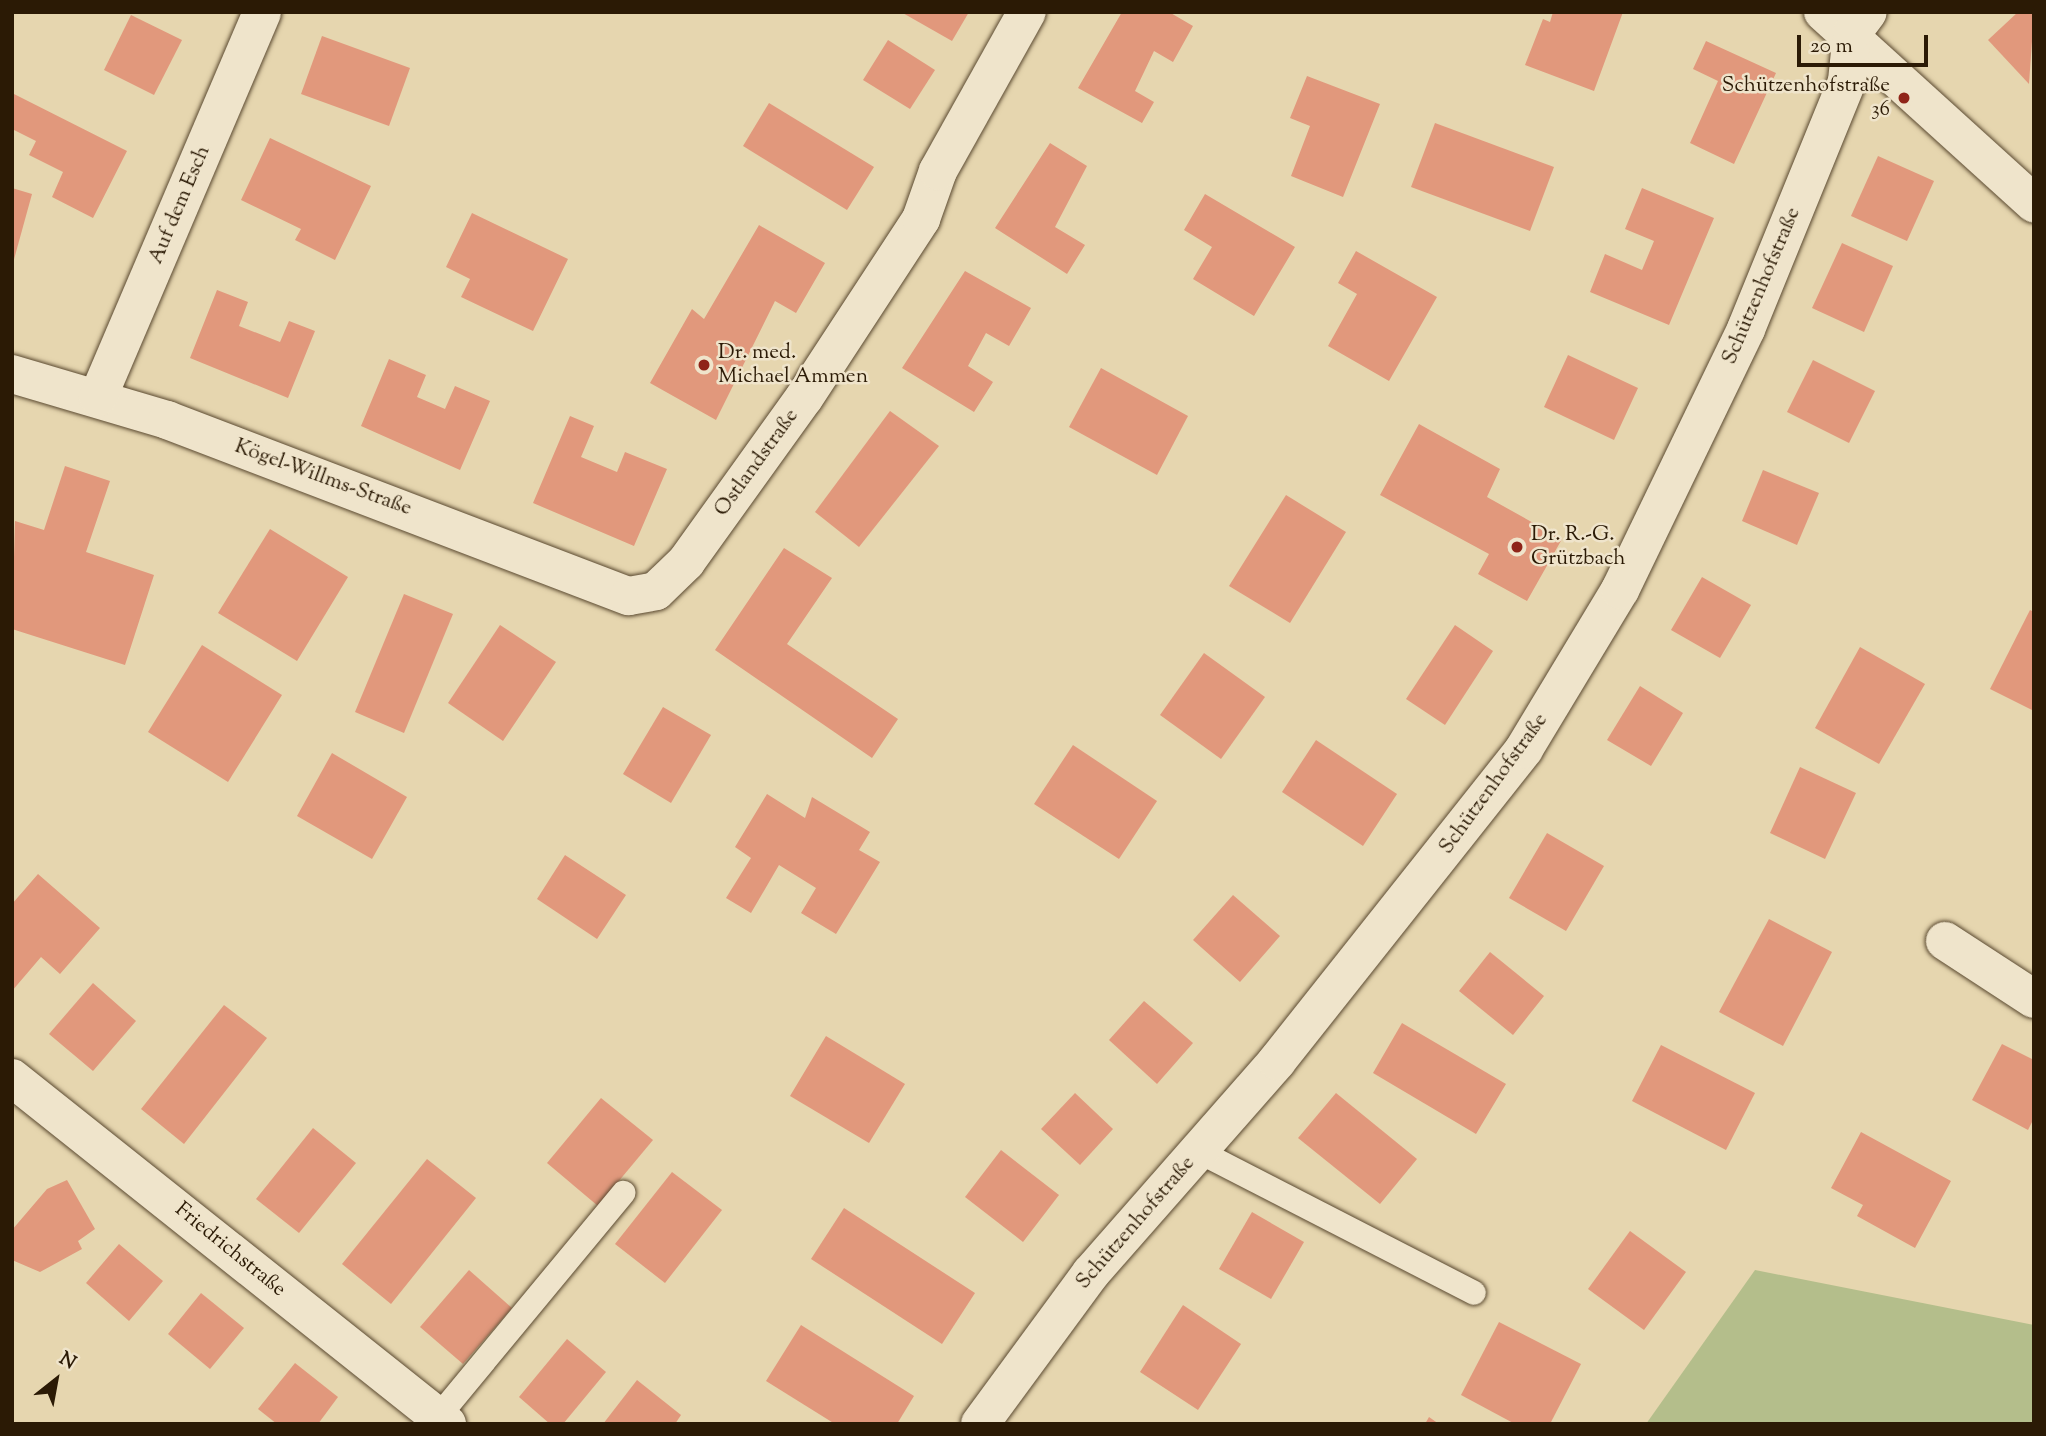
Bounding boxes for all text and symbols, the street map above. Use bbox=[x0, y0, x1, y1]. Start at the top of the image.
scale bar bbox=[1801, 21, 1932, 65]
text: 20 m bbox=[1810, 32, 1853, 62]
place label: Schützenhofstraße 36 bbox=[1722, 73, 1890, 123]
marker: Schützenhofstraße 36 bbox=[1896, 90, 1912, 106]
street label: Auf dem Esch bbox=[144, 142, 216, 268]
street label: Schützenhofstraße bbox=[1718, 204, 1806, 368]
place label: Dr. med. Michael Ammen bbox=[718, 340, 868, 390]
marker: Dr. med. Michael Ammen bbox=[696, 357, 712, 373]
street label: Ostlandstraße bbox=[710, 404, 804, 522]
street label: Kögel-Willms-Straße bbox=[231, 434, 415, 522]
place label: Dr. R.-G. Grützbach bbox=[1531, 522, 1626, 572]
marker: Dr. R.-G. Grützbach bbox=[1509, 539, 1525, 555]
street label: Schützenhofstraße bbox=[1434, 709, 1554, 859]
street label: Schützenhofstraße bbox=[1071, 1151, 1201, 1295]
street label: Friedrichstraße bbox=[169, 1197, 291, 1303]
north arrow bbox=[21, 1345, 91, 1415]
text: N bbox=[54, 1346, 81, 1377]

